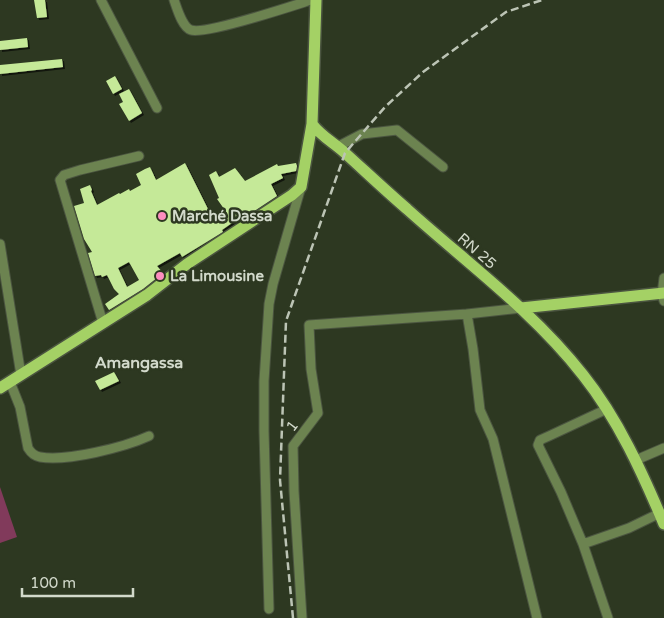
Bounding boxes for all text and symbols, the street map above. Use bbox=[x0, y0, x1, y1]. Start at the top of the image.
place label: Marché Dassa bbox=[172, 207, 272, 225]
marker: Marché Dassa bbox=[156, 210, 168, 222]
street label: RN 25 bbox=[454, 229, 500, 273]
place label: La Limousine bbox=[170, 267, 264, 285]
marker: La Limousine bbox=[154, 270, 166, 282]
district label: Amangassa bbox=[95, 353, 183, 373]
street label: 1 bbox=[282, 417, 302, 435]
scale bar bbox=[22, 566, 134, 598]
text: 100 m bbox=[30, 574, 76, 592]

